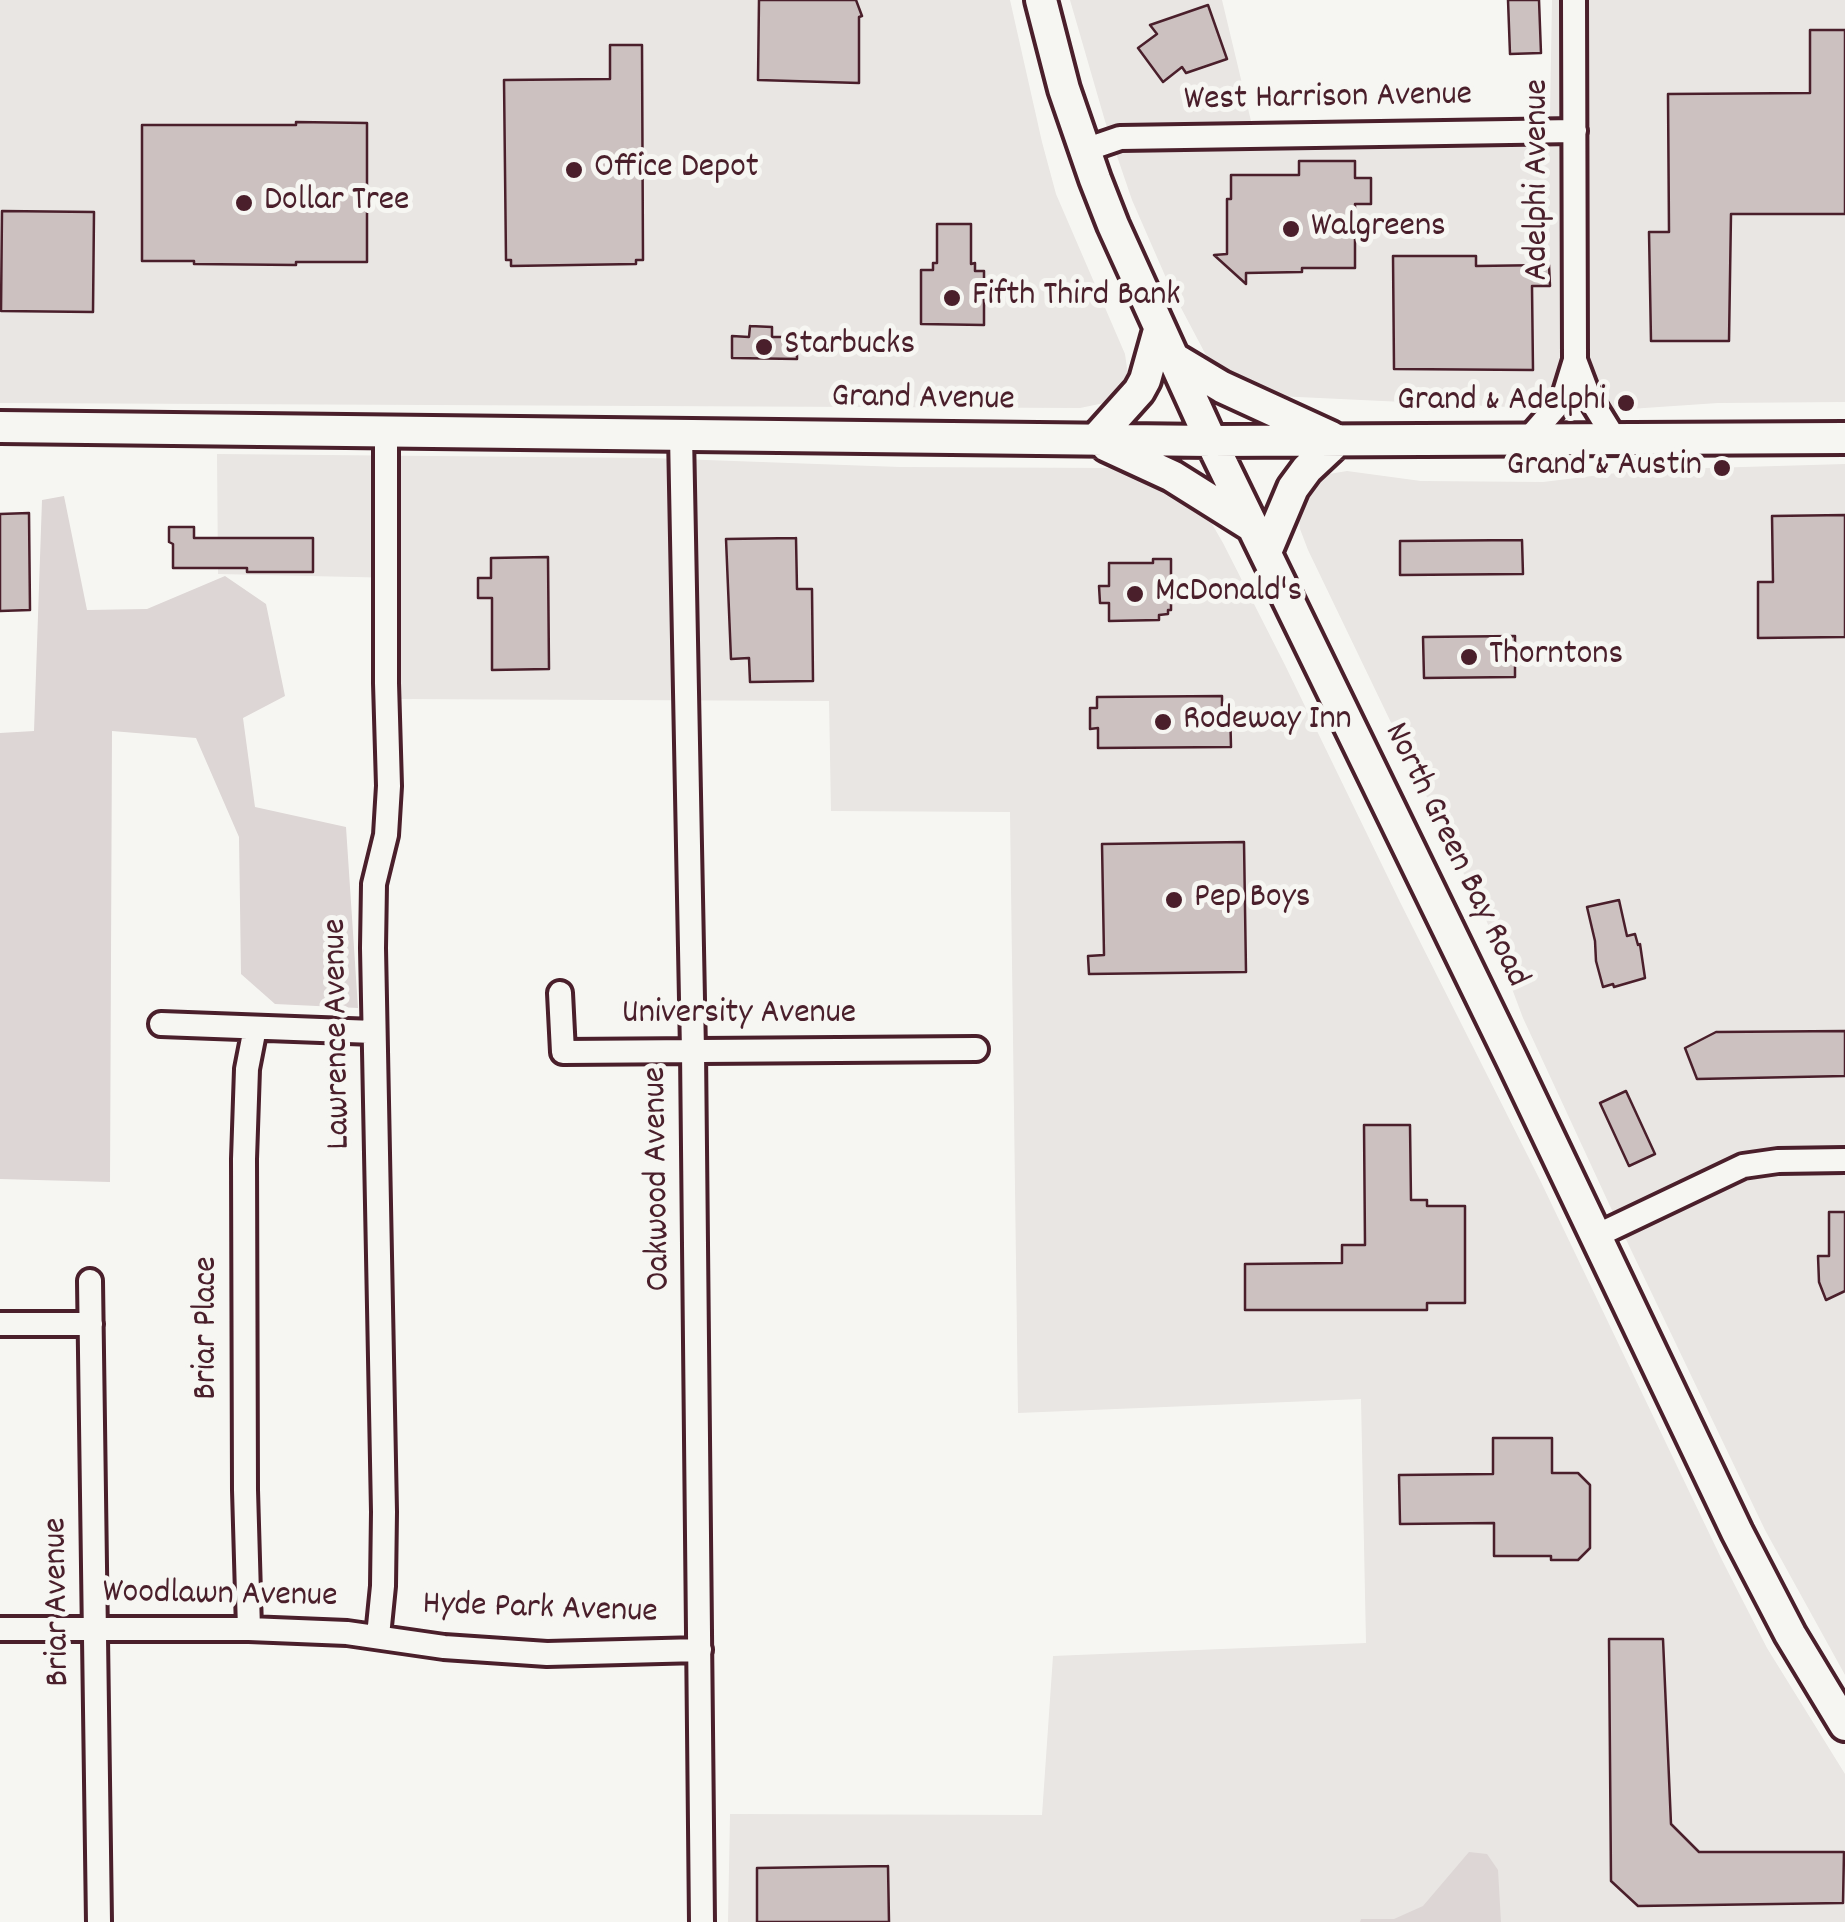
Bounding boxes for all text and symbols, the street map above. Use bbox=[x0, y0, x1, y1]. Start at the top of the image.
street label: West Harrison Avenue bbox=[1184, 76, 1472, 124]
street label: Adelphi Avenue bbox=[1519, 79, 1561, 281]
place label: Office Depot bbox=[594, 149, 759, 191]
marker: Office Depot bbox=[563, 159, 585, 181]
place label: Dollar Tree bbox=[264, 182, 409, 224]
marker: Dollar Tree bbox=[233, 192, 255, 214]
place label: Walgreens bbox=[1311, 208, 1446, 250]
marker: Walgreens bbox=[1280, 218, 1302, 240]
place label: Fifth Third Bank bbox=[972, 277, 1181, 319]
marker: Fifth Third Bank bbox=[941, 287, 963, 309]
place label: Starbucks bbox=[784, 326, 915, 368]
marker: Starbucks bbox=[753, 336, 775, 358]
street label: Grand Avenue bbox=[831, 378, 1015, 424]
place label: Grand & Adelphi bbox=[1397, 382, 1606, 424]
marker: Grand & Adelphi bbox=[1615, 392, 1637, 414]
place label: Grand & Austin bbox=[1506, 447, 1702, 489]
marker: Grand & Austin bbox=[1711, 457, 1733, 479]
place label: McDonald's bbox=[1155, 573, 1302, 615]
marker: McDonald's bbox=[1124, 583, 1146, 605]
place label: Thorntons bbox=[1489, 636, 1623, 678]
marker: Thorntons bbox=[1458, 646, 1480, 668]
place label: Rodeway Inn bbox=[1183, 701, 1352, 743]
marker: Rodeway Inn bbox=[1152, 711, 1174, 733]
street label: North Green Bay Road bbox=[1372, 717, 1536, 995]
place label: Pep Boys bbox=[1194, 879, 1311, 921]
marker: Pep Boys bbox=[1163, 889, 1185, 911]
street label: Lawrence Avenue bbox=[317, 918, 363, 1150]
street label: University Avenue bbox=[622, 995, 856, 1037]
street label: Oakwood Avenue bbox=[637, 1066, 683, 1292]
street label: Briar Place bbox=[188, 1256, 230, 1400]
street label: Briar Avenue bbox=[38, 1517, 82, 1687]
street label: Woodlawn Avenue bbox=[102, 1574, 338, 1620]
street label: Hyde Park Avenue bbox=[422, 1586, 658, 1636]

